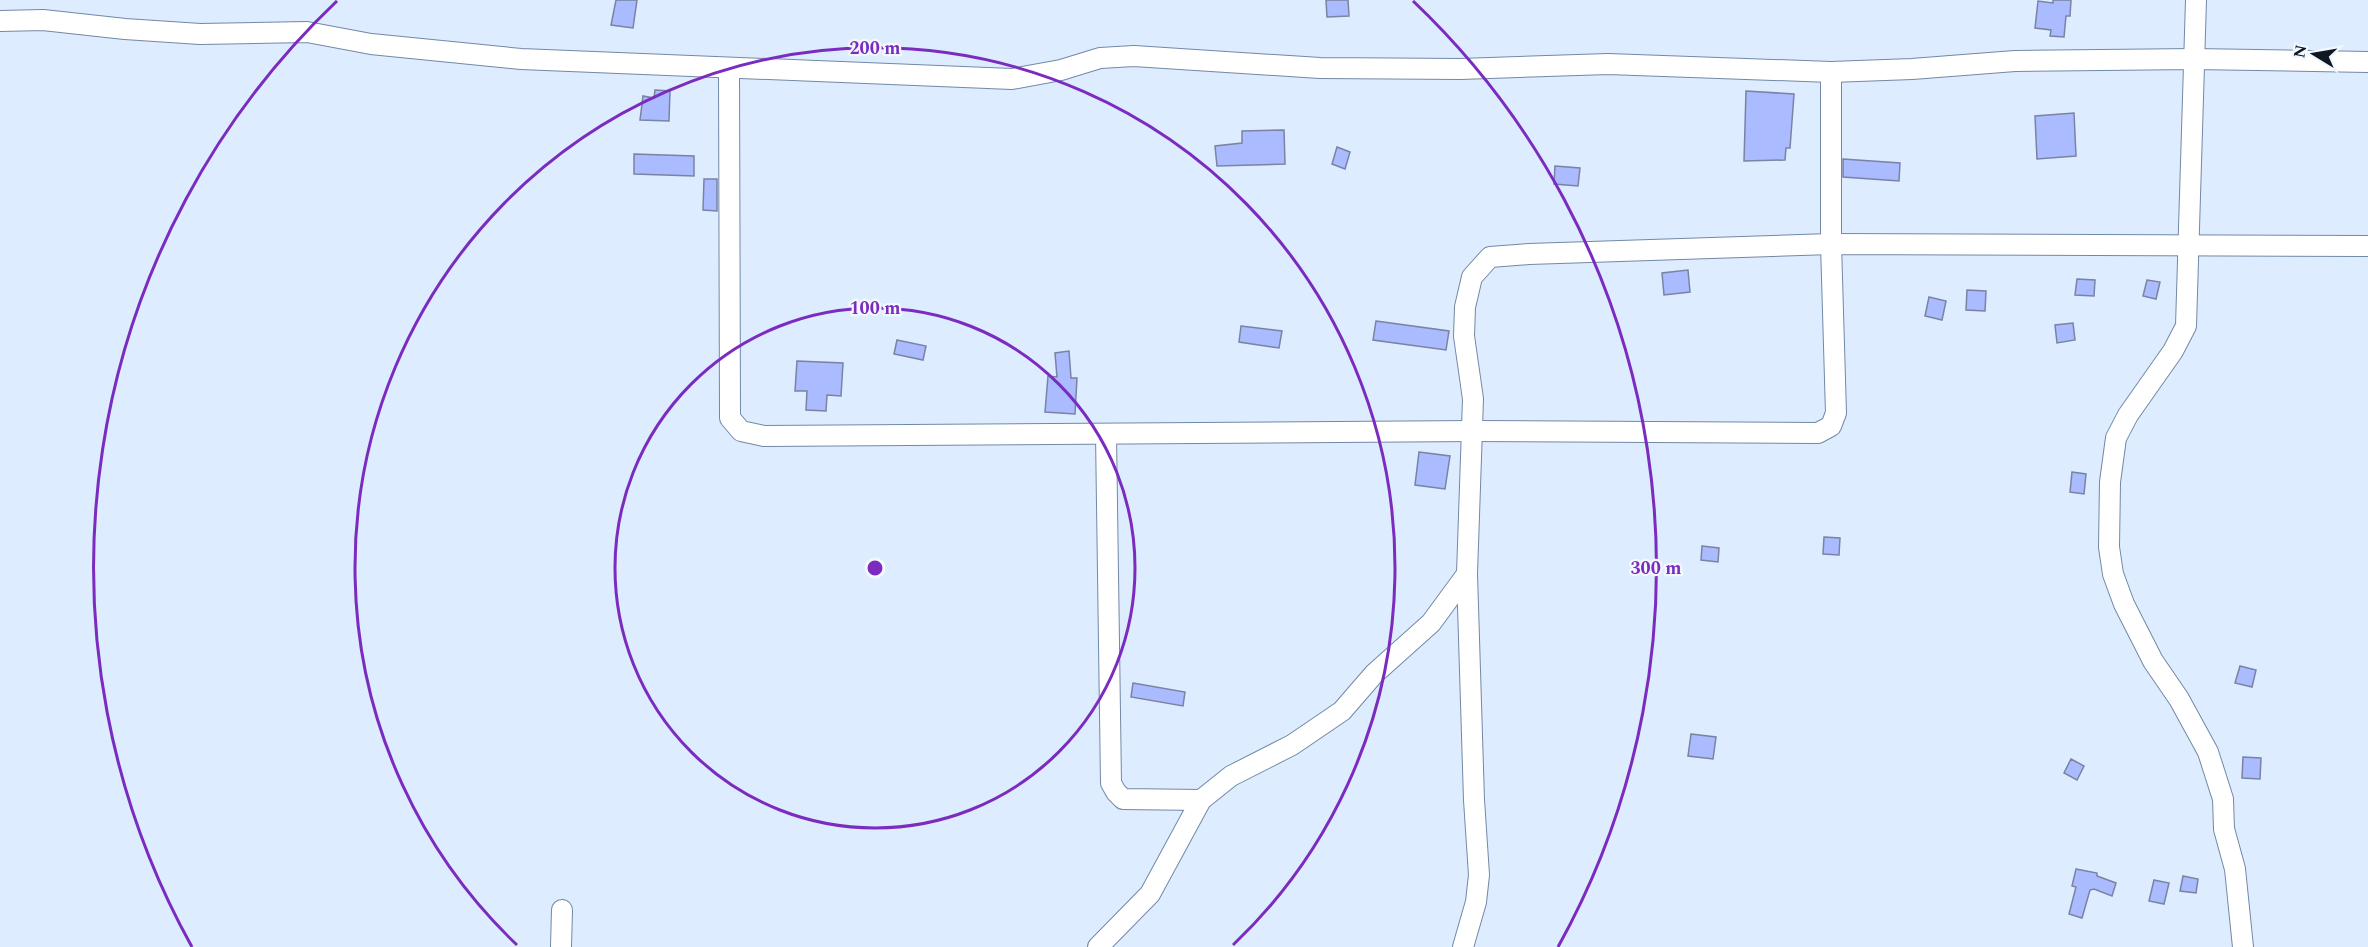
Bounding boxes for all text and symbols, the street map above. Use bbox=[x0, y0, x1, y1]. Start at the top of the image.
north arrow bbox=[2284, 24, 2344, 84]
text: 200 m bbox=[849, 35, 901, 62]
text: N bbox=[2287, 43, 2313, 60]
text: 100 m bbox=[849, 295, 901, 322]
text: 300 m bbox=[1630, 555, 1682, 582]
centre of rings bbox=[865, 558, 885, 578]

